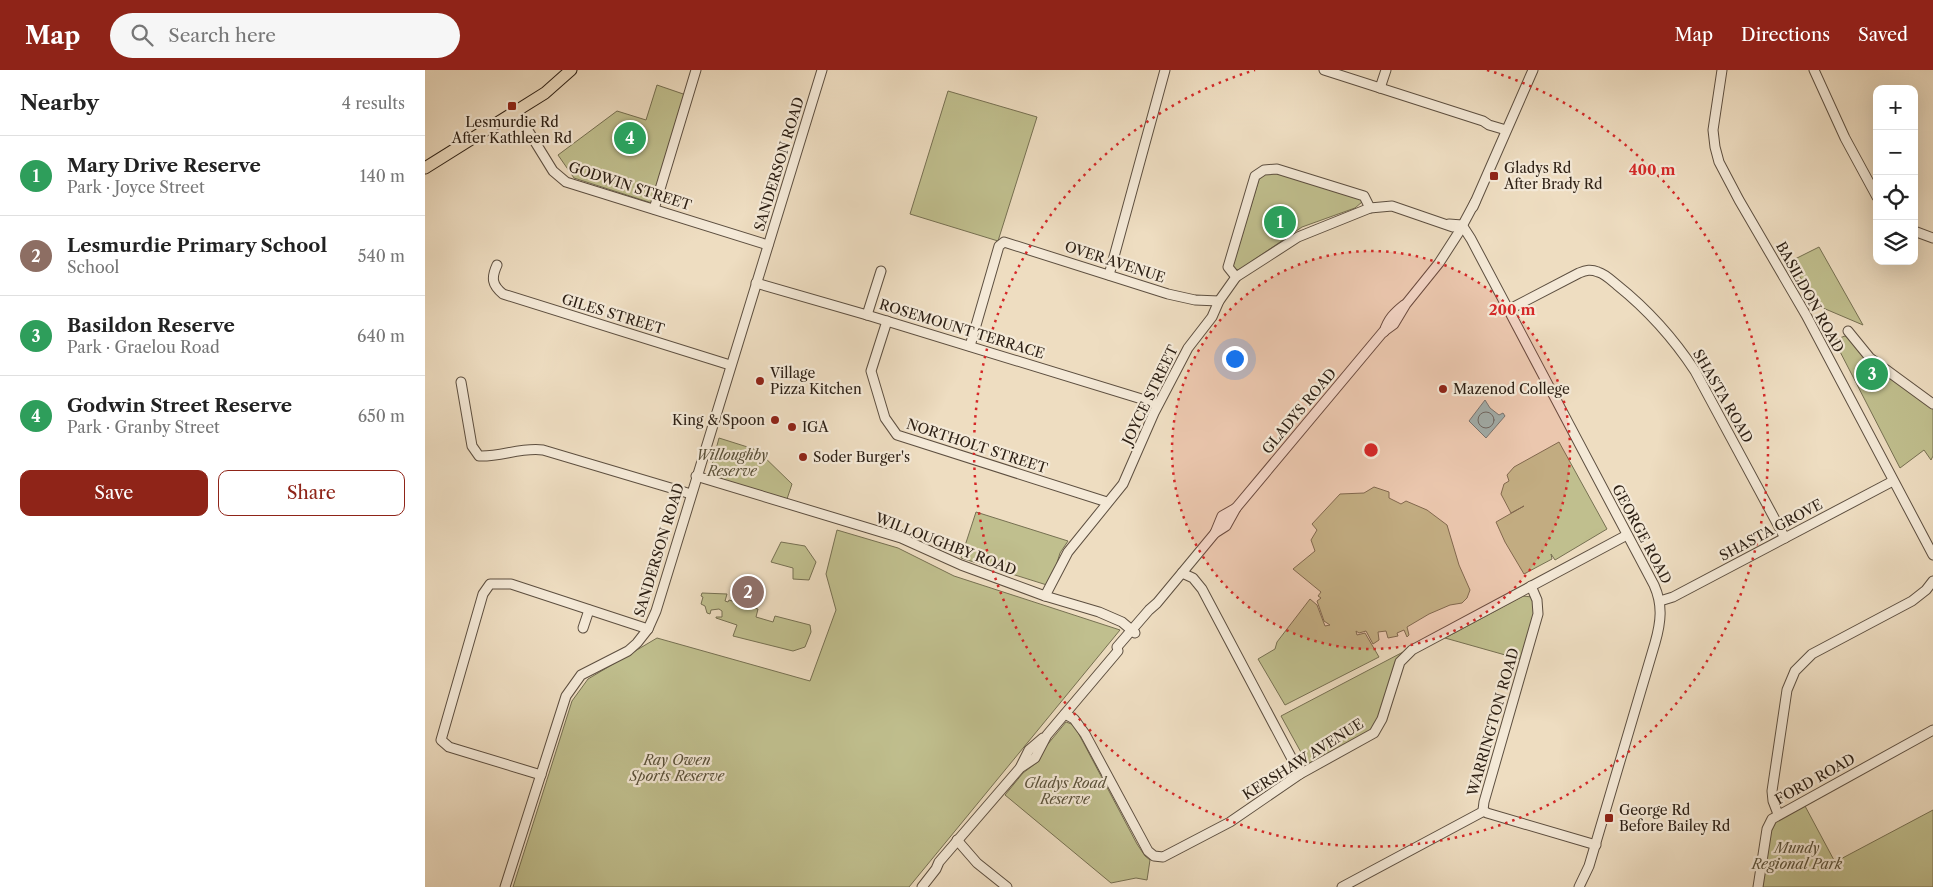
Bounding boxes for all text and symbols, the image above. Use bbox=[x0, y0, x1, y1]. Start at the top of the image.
search box bbox=[110, 13, 460, 58]
text: Map bbox=[25, 21, 80, 50]
icon: search bbox=[128, 21, 156, 49]
text: Search here bbox=[168, 24, 276, 47]
text: Map bbox=[1674, 24, 1713, 46]
text: Directions bbox=[1741, 24, 1830, 46]
text: Saved bbox=[1858, 24, 1908, 46]
map controls bbox=[1873, 85, 1918, 265]
button: + bbox=[1873, 85, 1918, 130]
text: Nearby bbox=[20, 90, 99, 115]
text: 4 results bbox=[342, 93, 405, 113]
street label: SANDERSON ROAD bbox=[750, 95, 808, 233]
marker: Lesmurdie Rd After Kathleen Rd bbox=[506, 100, 518, 112]
place label: Lesmurdie Rd After Kathleen Rd bbox=[451, 113, 573, 147]
pin: 4 bbox=[614, 119, 646, 157]
button: − bbox=[1873, 130, 1918, 175]
text: Mary Drive Reserve bbox=[67, 154, 261, 177]
street label: GODWIN STREET bbox=[566, 158, 694, 215]
place label: Gladys Rd After Brady Rd bbox=[1503, 159, 1603, 193]
text: 400 m bbox=[1629, 160, 1675, 179]
text: 1 bbox=[32, 166, 40, 186]
text: 140 m bbox=[360, 166, 405, 186]
marker: Gladys Rd After Brady Rd bbox=[1488, 170, 1500, 182]
button: locate bbox=[1873, 175, 1918, 220]
text: Park · Joyce Street bbox=[67, 177, 205, 197]
pin: 1 bbox=[1264, 203, 1296, 241]
button: layers bbox=[1873, 220, 1918, 265]
text: Lesmurdie Primary School bbox=[67, 234, 327, 257]
street label: OVER AVENUE bbox=[1062, 237, 1168, 287]
street label: BASILDON ROAD bbox=[1772, 238, 1848, 356]
text: 2 bbox=[31, 246, 41, 266]
text: 540 m bbox=[358, 246, 405, 266]
text: School bbox=[67, 257, 119, 277]
street label: GILES STREET bbox=[559, 290, 667, 338]
street label: ROSEMOUNT TERRACE bbox=[877, 295, 1047, 363]
text: 200 m bbox=[1489, 300, 1535, 319]
text: Basildon Reserve bbox=[67, 314, 235, 337]
text: 3 bbox=[31, 326, 41, 346]
text: 640 m bbox=[357, 326, 405, 346]
text: Park · Graelou Road bbox=[67, 337, 220, 357]
street label: JOYCE STREET bbox=[1117, 342, 1182, 449]
your location bbox=[1222, 346, 1248, 372]
street label: SHASTA ROAD bbox=[1689, 346, 1757, 446]
pin: 3 bbox=[1856, 355, 1888, 393]
place label: Village Pizza Kitchen bbox=[769, 364, 862, 398]
street label: GLADYS ROAD bbox=[1258, 364, 1340, 458]
marker: Village Pizza Kitchen bbox=[754, 375, 766, 387]
place label: Mazenod College bbox=[1453, 380, 1570, 398]
marker: Mazenod College bbox=[1437, 383, 1449, 395]
text: Godwin Street Reserve bbox=[67, 394, 292, 417]
text: 4 bbox=[31, 406, 41, 426]
text: 650 m bbox=[358, 406, 405, 426]
place label: King & Spoon bbox=[672, 411, 765, 429]
marker: King & Spoon bbox=[769, 414, 781, 426]
street label: NORTHOLT STREET bbox=[904, 415, 1050, 477]
text: Park · Granby Street bbox=[67, 417, 220, 437]
place label: IGA bbox=[802, 418, 829, 436]
marker: IGA bbox=[786, 421, 798, 433]
centre of rings bbox=[1362, 441, 1380, 459]
park label: Willoughby Reserve bbox=[696, 446, 768, 480]
place label: Soder Burger's bbox=[813, 448, 910, 466]
marker: Soder Burger's bbox=[797, 451, 809, 463]
button: Save bbox=[20, 470, 208, 516]
button: Share bbox=[218, 470, 405, 516]
street label: SANDERSON ROAD bbox=[630, 481, 688, 619]
street label: GEORGE ROAD bbox=[1608, 481, 1676, 587]
street label: SHASTA GROVE bbox=[1716, 495, 1826, 565]
street label: WILLOUGHBY ROAD bbox=[872, 508, 1019, 579]
pin: 2 bbox=[732, 573, 764, 611]
street label: WARRINGTON ROAD bbox=[1463, 646, 1523, 799]
street label: KERSHAW AVENUE bbox=[1239, 714, 1367, 804]
street label: FORD ROAD bbox=[1772, 750, 1858, 808]
park label: Ray Owen Sports Reserve bbox=[629, 751, 725, 785]
park label: Gladys Road Reserve bbox=[1024, 774, 1108, 808]
place label: George Rd Before Bailey Rd bbox=[1619, 801, 1731, 835]
marker: George Rd Before Bailey Rd bbox=[1603, 812, 1615, 824]
park label: Mundy Regional Park bbox=[1751, 839, 1843, 873]

